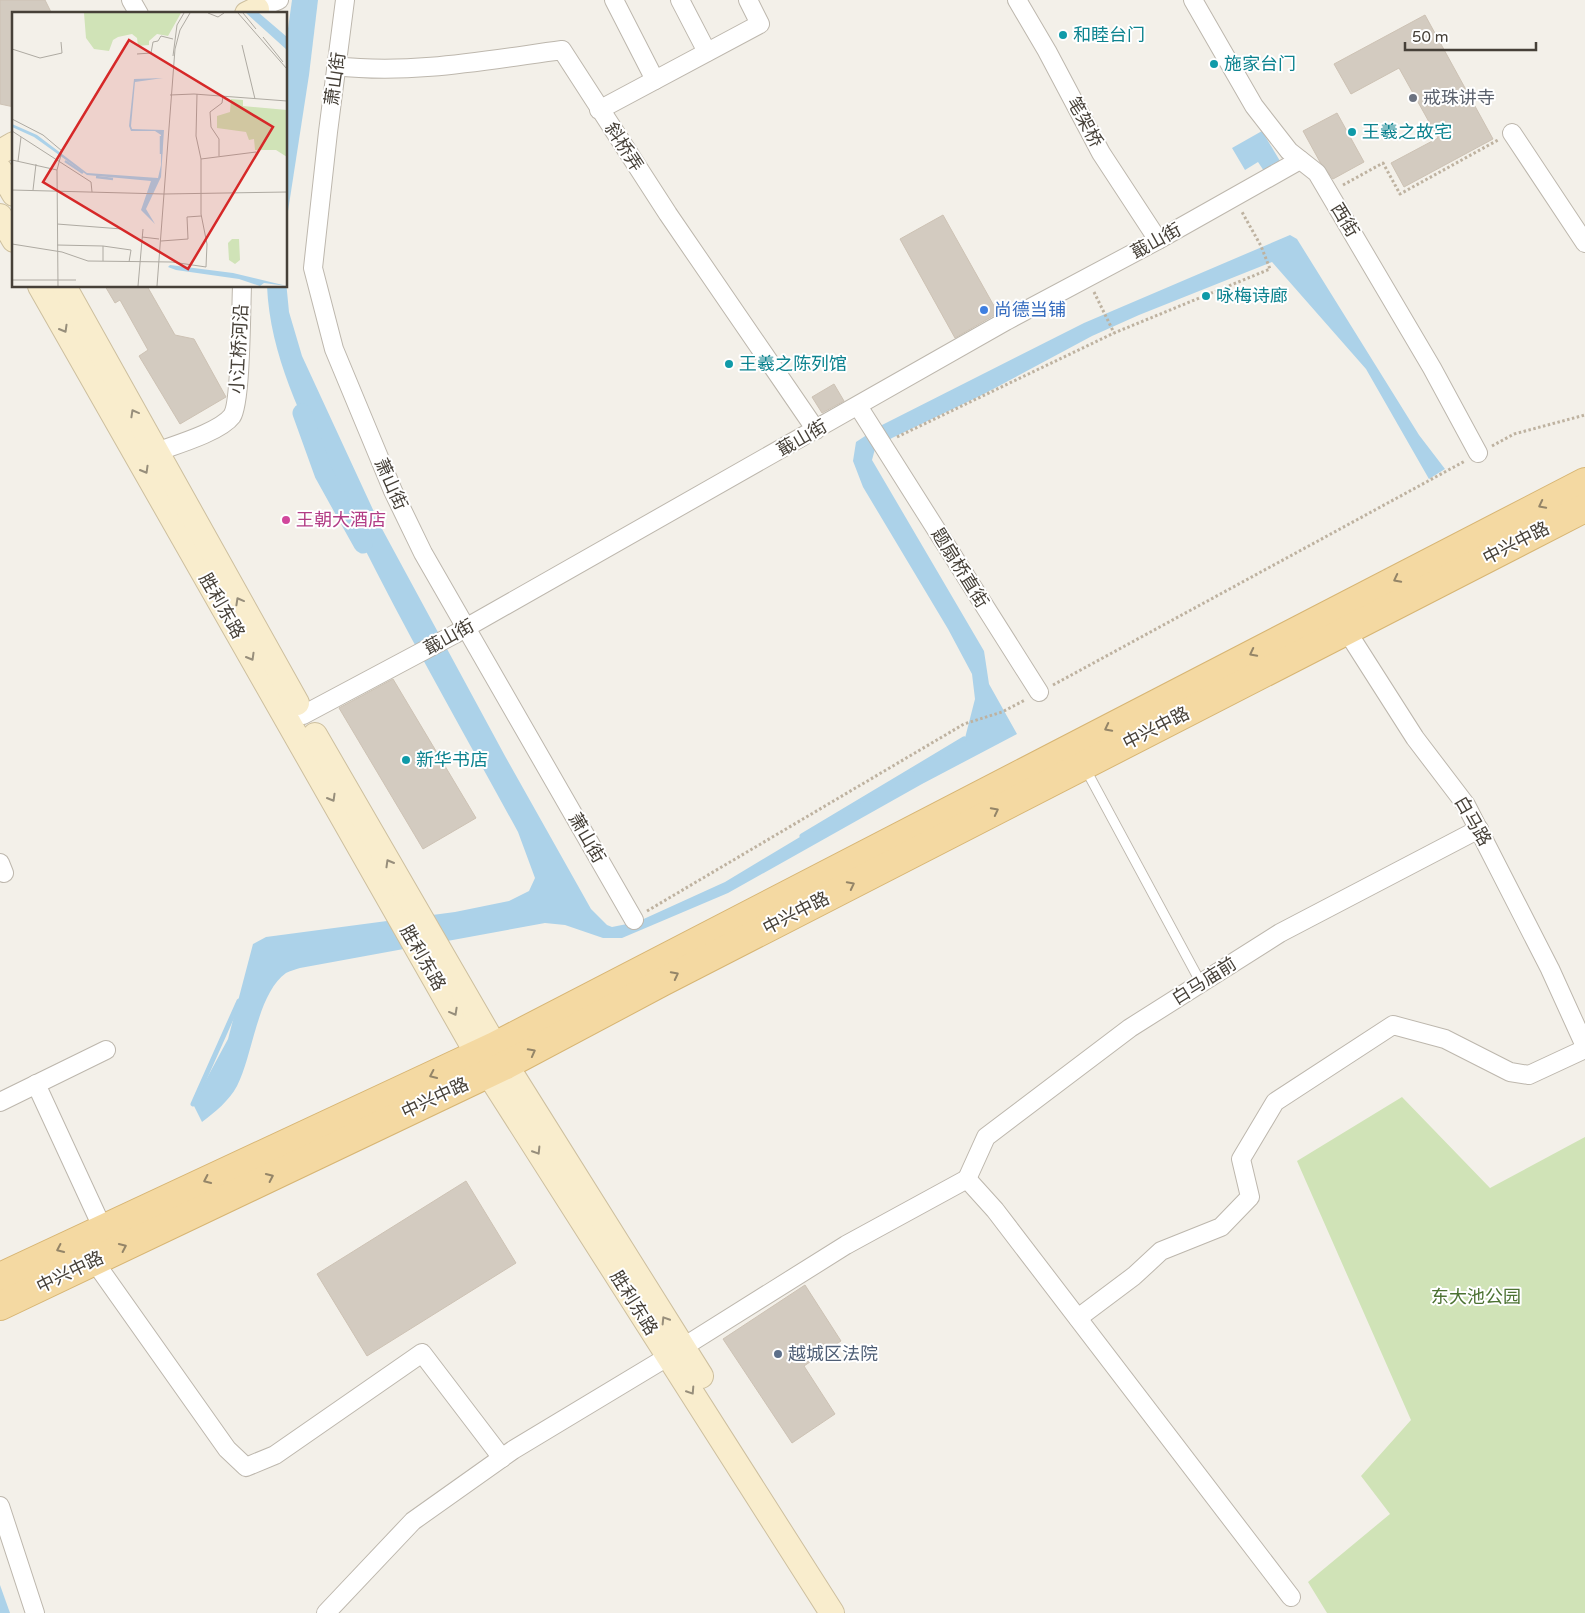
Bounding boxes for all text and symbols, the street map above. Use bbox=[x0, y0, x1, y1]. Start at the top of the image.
inset map bbox=[12, 12, 288, 288]
scale bar bbox=[1405, 20, 1536, 52]
place label: 和睦台门 bbox=[1073, 24, 1145, 46]
text: 50 m bbox=[1412, 28, 1449, 46]
marker: 和睦台门 bbox=[1057, 29, 1069, 41]
street label: 萧山街 bbox=[320, 51, 350, 107]
place label: 施家台门 bbox=[1224, 53, 1296, 75]
marker: 施家台门 bbox=[1208, 58, 1220, 70]
place label: 戒珠讲寺 bbox=[1423, 87, 1495, 109]
marker: 戒珠讲寺 bbox=[1407, 92, 1419, 104]
street label: 笔架桥 bbox=[1063, 93, 1107, 151]
street label: 斜桥弄 bbox=[600, 118, 648, 176]
place label: 王羲之故宅 bbox=[1362, 121, 1452, 143]
marker: 王羲之故宅 bbox=[1346, 126, 1358, 138]
street label: 西街 bbox=[1326, 199, 1364, 241]
street label: 蕺山街 bbox=[1127, 218, 1185, 264]
place label: 咏梅诗廊 bbox=[1216, 285, 1288, 307]
marker: 咏梅诗廊 bbox=[1200, 290, 1212, 302]
place label: 尚德当铺 bbox=[994, 299, 1066, 321]
street label: 小江桥河沿 bbox=[226, 303, 252, 395]
marker: 尚德当铺 bbox=[978, 304, 990, 316]
one-way arrow bbox=[58, 323, 68, 332]
place label: 王羲之陈列馆 bbox=[739, 353, 847, 375]
marker: 王羲之陈列馆 bbox=[723, 358, 735, 370]
one-way arrow bbox=[131, 409, 141, 418]
street label: 蕺山街 bbox=[773, 415, 831, 461]
street label: 萧山街 bbox=[370, 455, 412, 513]
one-way arrow bbox=[138, 464, 148, 473]
one-way arrow bbox=[1538, 499, 1547, 509]
place label: 王朝大酒店 bbox=[296, 509, 386, 531]
marker: 王朝大酒店 bbox=[280, 514, 292, 526]
street label: 中兴中路 bbox=[1479, 517, 1553, 569]
street label: 题扇桥直街 bbox=[927, 524, 993, 612]
street label: 胜利东路 bbox=[194, 569, 250, 643]
one-way arrow bbox=[1393, 573, 1402, 583]
one-way arrow bbox=[235, 597, 245, 606]
street label: 蕺山街 bbox=[420, 614, 478, 660]
one-way arrow bbox=[1249, 647, 1258, 657]
one-way arrow bbox=[245, 651, 255, 660]
street label: 中兴中路 bbox=[1119, 702, 1193, 754]
one-way arrow bbox=[1104, 722, 1113, 732]
place label: 新华书店 bbox=[416, 749, 488, 771]
marker: 新华书店 bbox=[400, 754, 412, 766]
one-way arrow bbox=[325, 792, 335, 801]
street label: 白马路 bbox=[1450, 792, 1496, 850]
one-way arrow bbox=[990, 807, 999, 817]
street label: 萧山街 bbox=[564, 809, 610, 867]
one-way arrow bbox=[385, 860, 395, 869]
one-way arrow bbox=[846, 881, 855, 891]
street label: 中兴中路 bbox=[759, 887, 833, 939]
street label: 胜利东路 bbox=[395, 921, 451, 995]
street label: 白马庙前 bbox=[1168, 953, 1240, 1009]
one-way arrow bbox=[670, 971, 679, 981]
one-way arrow bbox=[447, 1006, 457, 1015]
one-way arrow bbox=[526, 1048, 535, 1058]
one-way arrow bbox=[430, 1068, 439, 1078]
street label: 中兴中路 bbox=[398, 1073, 472, 1123]
one-way arrow bbox=[531, 1145, 541, 1154]
one-way arrow bbox=[265, 1173, 274, 1183]
one-way arrow bbox=[203, 1174, 212, 1185]
one-way arrow bbox=[56, 1243, 65, 1253]
one-way arrow bbox=[118, 1243, 127, 1253]
street label: 中兴中路 bbox=[33, 1246, 107, 1298]
street label: 胜利东路 bbox=[606, 1267, 662, 1339]
park label: 东大池公园 bbox=[1431, 1286, 1521, 1308]
one-way arrow bbox=[662, 1316, 671, 1325]
place label: 越城区法院 bbox=[788, 1343, 878, 1365]
marker: 越城区法院 bbox=[772, 1348, 784, 1360]
one-way arrow bbox=[684, 1386, 694, 1395]

